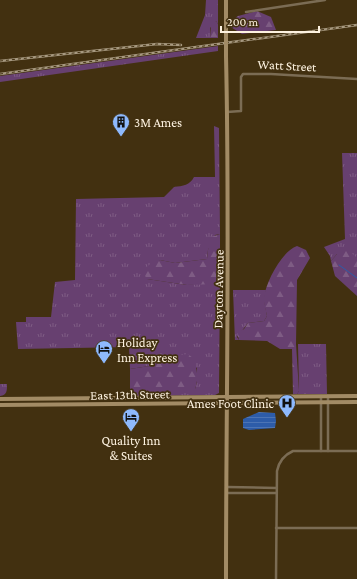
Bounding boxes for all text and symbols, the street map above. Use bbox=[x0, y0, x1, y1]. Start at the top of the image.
scale bar bbox=[221, 8, 319, 34]
text: 200 m bbox=[227, 15, 259, 29]
street label: Watt Street bbox=[257, 56, 317, 75]
building icon: 3M Ames bbox=[111, 112, 131, 137]
place label: 3M Ames bbox=[134, 115, 182, 130]
street label: Dayton Avenue bbox=[210, 249, 227, 329]
place label: Holiday Inn Express bbox=[117, 335, 177, 365]
hotel icon: Holiday Inn Express bbox=[94, 339, 114, 364]
street label: East 13th Street bbox=[90, 386, 171, 403]
hospital icon: Ames Foot Clinic bbox=[277, 393, 297, 418]
place label: Ames Foot Clinic bbox=[187, 396, 275, 411]
hotel icon: Quality Inn & Suites bbox=[121, 407, 141, 432]
place label: Quality Inn & Suites bbox=[102, 433, 161, 463]

